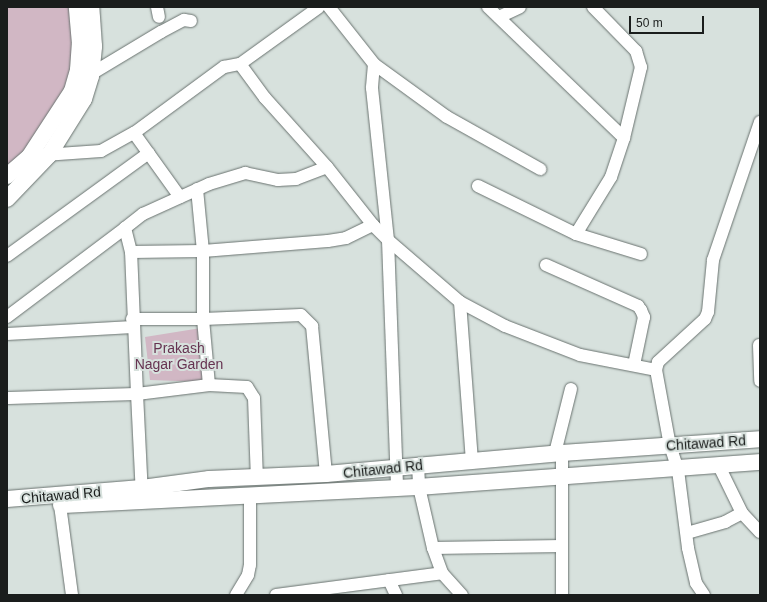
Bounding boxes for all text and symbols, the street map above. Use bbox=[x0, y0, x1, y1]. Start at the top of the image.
scale bar bbox=[631, 8, 706, 34]
text: 50 m bbox=[636, 16, 663, 30]
park label: Prakash Nagar Garden bbox=[135, 340, 223, 372]
street label: Chitawad Rd bbox=[665, 432, 747, 454]
street label: Chitawad Rd bbox=[342, 456, 424, 482]
street label: Chitawad Rd bbox=[20, 483, 102, 507]

